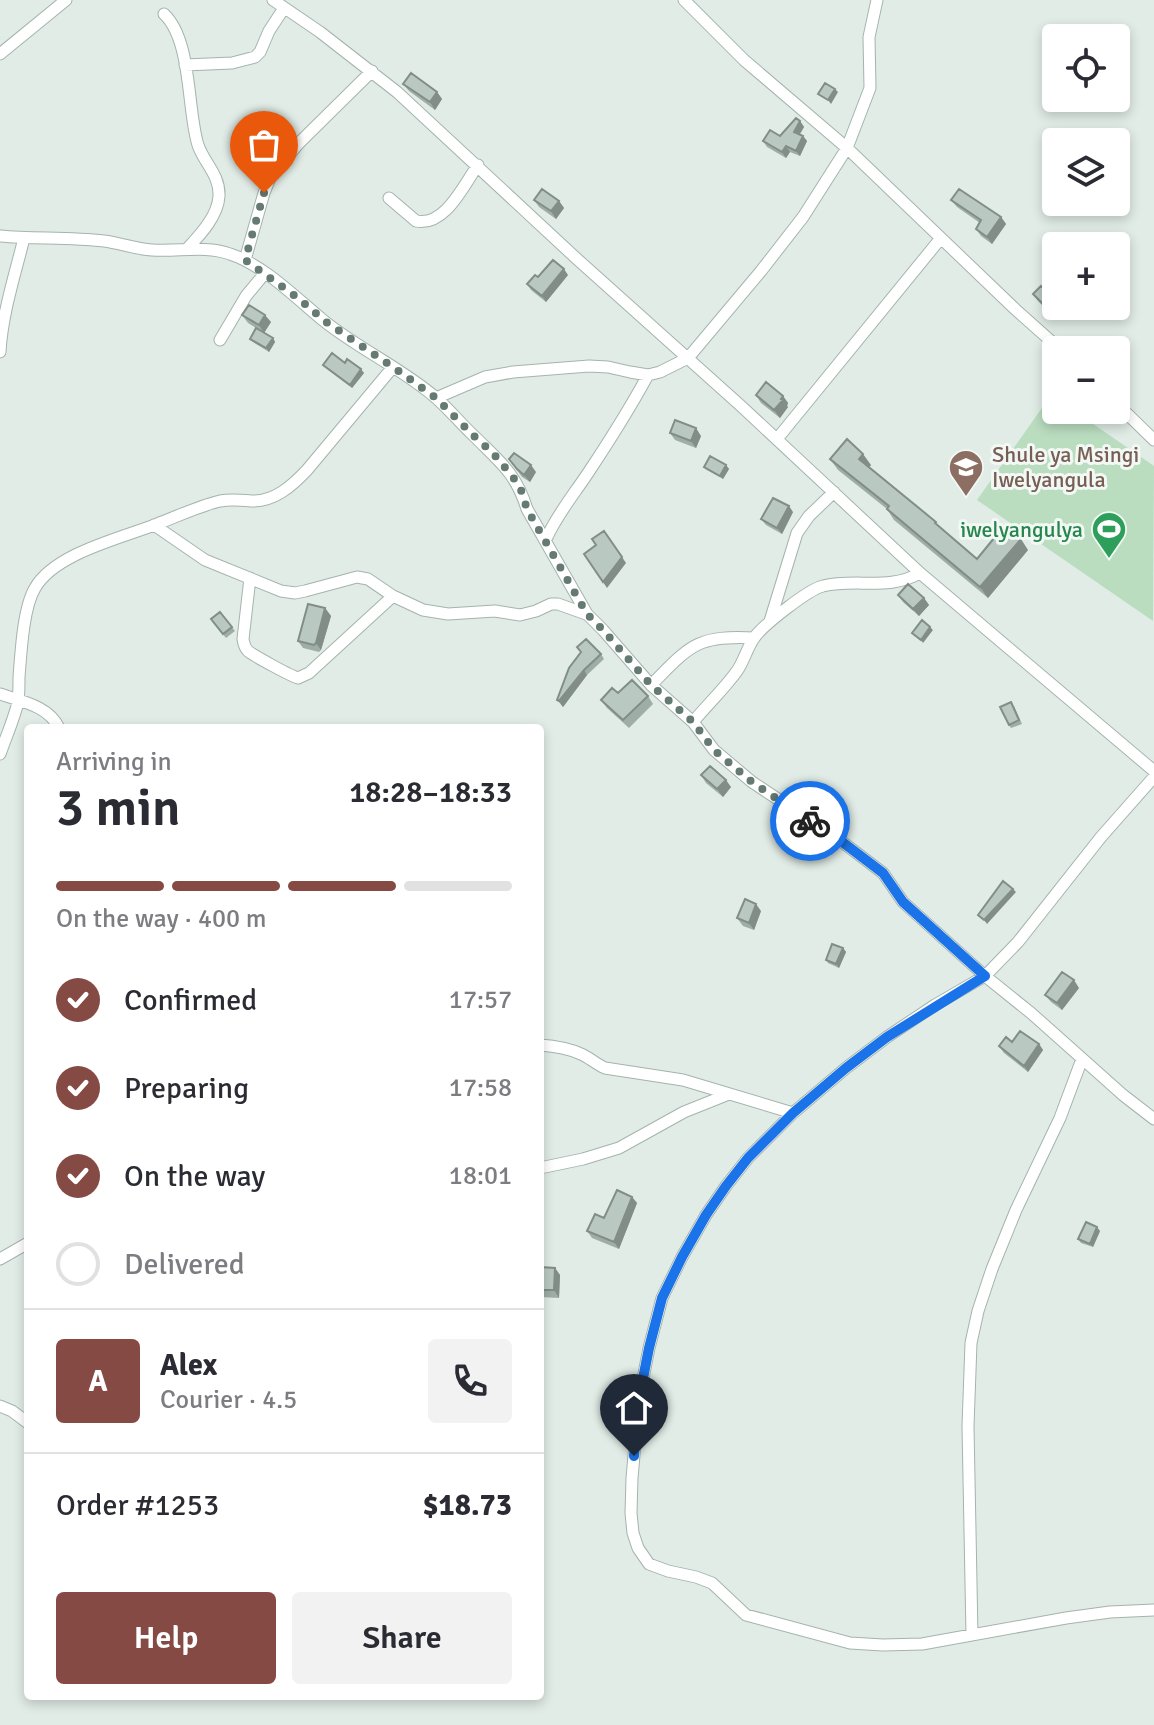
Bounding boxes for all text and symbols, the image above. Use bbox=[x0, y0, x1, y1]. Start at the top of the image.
map controls bbox=[1042, 24, 1130, 424]
button: locate bbox=[1042, 24, 1130, 112]
pin bbox=[230, 111, 298, 193]
icon: bag bbox=[242, 123, 286, 167]
button: layers bbox=[1042, 128, 1130, 216]
button: + bbox=[1042, 232, 1130, 320]
button: − bbox=[1042, 336, 1130, 424]
place label: Shule ya Msingi Iwelyangula bbox=[992, 441, 1139, 493]
school or university icon: Shule ya Msingi Iwelyangula bbox=[947, 448, 985, 498]
sports icon: iwelyangulya bbox=[1090, 510, 1128, 560]
place label: iwelyangulya bbox=[960, 516, 1083, 543]
text: Arriving in bbox=[56, 746, 172, 778]
text: 18:28–18:33 bbox=[349, 774, 512, 811]
text: 3 min bbox=[56, 776, 181, 840]
courier bbox=[770, 781, 850, 861]
icon: bike bbox=[788, 799, 832, 843]
text: On the way · 400 m bbox=[56, 903, 266, 935]
icon: check bbox=[56, 978, 100, 1022]
text: Confirmed bbox=[124, 982, 257, 1019]
text: 17:57 bbox=[449, 984, 512, 1016]
icon: check bbox=[56, 1066, 100, 1110]
text: Preparing bbox=[124, 1070, 249, 1107]
text: 17:58 bbox=[449, 1072, 512, 1104]
icon: check bbox=[56, 1154, 100, 1198]
text: On the way bbox=[124, 1158, 265, 1195]
text: 18:01 bbox=[449, 1160, 512, 1192]
text: Delivered bbox=[124, 1246, 245, 1283]
button: phone bbox=[428, 1339, 512, 1423]
text: Alex bbox=[160, 1347, 217, 1384]
text: A bbox=[88, 1363, 108, 1400]
pin bbox=[600, 1374, 668, 1456]
text: Courier · 4.5 bbox=[160, 1384, 297, 1416]
icon: home bbox=[612, 1386, 656, 1430]
text: Order #1253 bbox=[56, 1487, 219, 1524]
text: $18.73 bbox=[422, 1487, 512, 1524]
button: Help bbox=[56, 1592, 276, 1684]
button: Share bbox=[292, 1592, 512, 1684]

